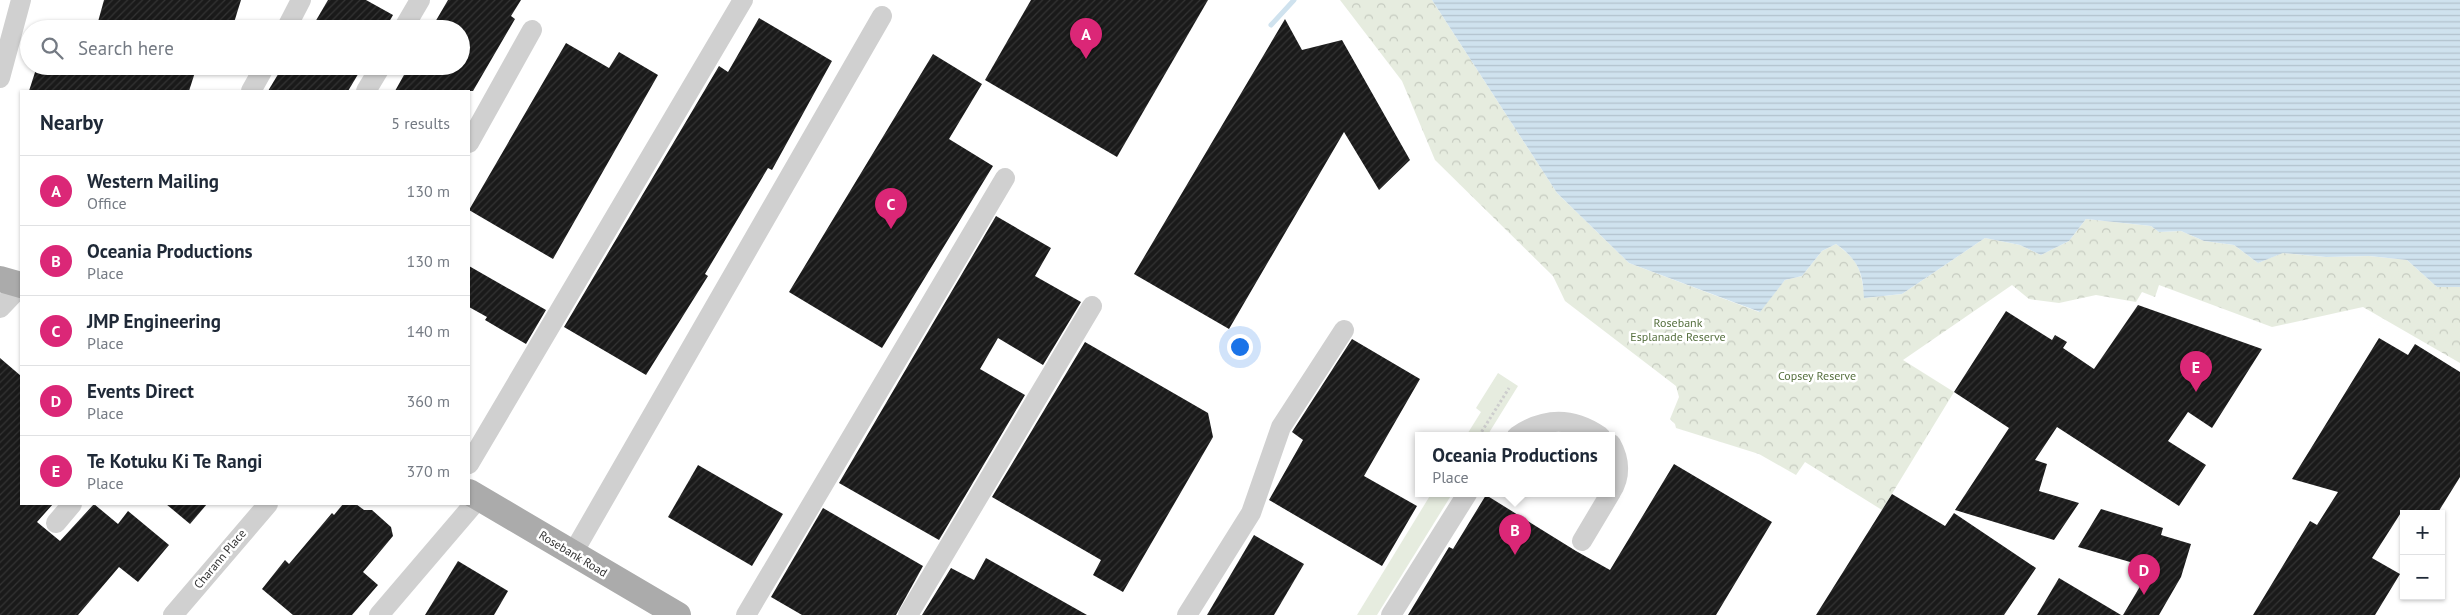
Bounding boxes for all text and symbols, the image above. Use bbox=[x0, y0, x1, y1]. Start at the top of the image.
pin: A bbox=[1070, 18, 1102, 59]
search box bbox=[20, 20, 470, 75]
icon: search bbox=[38, 34, 66, 62]
text: Search here bbox=[78, 36, 174, 60]
text: Nearby bbox=[40, 109, 103, 136]
text: 5 results bbox=[391, 113, 450, 133]
text: Western Mailing bbox=[87, 169, 219, 193]
text: A bbox=[51, 181, 61, 201]
text: 130 m bbox=[407, 181, 450, 201]
pin: C bbox=[875, 188, 907, 229]
text: Office bbox=[87, 193, 127, 213]
text: Oceania Productions bbox=[87, 239, 253, 263]
text: B bbox=[51, 251, 61, 271]
text: 130 m bbox=[407, 251, 450, 271]
text: Place bbox=[87, 263, 124, 283]
text: JMP Engineering bbox=[87, 309, 221, 333]
park label: Rosebank Esplanade Reserve bbox=[1630, 315, 1726, 344]
text: C bbox=[52, 321, 60, 341]
text: 140 m bbox=[407, 321, 450, 341]
text: Place bbox=[87, 333, 124, 353]
your location bbox=[1227, 334, 1253, 360]
pin: E bbox=[2180, 351, 2212, 392]
park label: Copsey Reserve bbox=[1778, 368, 1856, 383]
text: Events Direct bbox=[87, 379, 194, 403]
text: D bbox=[51, 391, 61, 411]
text: 360 m bbox=[407, 391, 450, 411]
text: Place bbox=[87, 403, 124, 423]
popup bbox=[1415, 432, 1615, 497]
text: Oceania Productions bbox=[1432, 443, 1598, 467]
text: Te Kotuku Ki Te Rangi bbox=[87, 449, 262, 473]
text: E bbox=[52, 461, 60, 481]
text: 370 m bbox=[407, 461, 450, 481]
text: Place bbox=[1432, 467, 1469, 487]
text: Place bbox=[87, 473, 124, 493]
map controls bbox=[2400, 510, 2445, 600]
button: + bbox=[2400, 510, 2445, 555]
pin: B bbox=[1499, 514, 1531, 555]
street label: Charann Place bbox=[190, 526, 249, 592]
street label: Rosebank Road bbox=[536, 527, 610, 580]
pin: D bbox=[2128, 554, 2160, 595]
button: − bbox=[2400, 555, 2445, 600]

